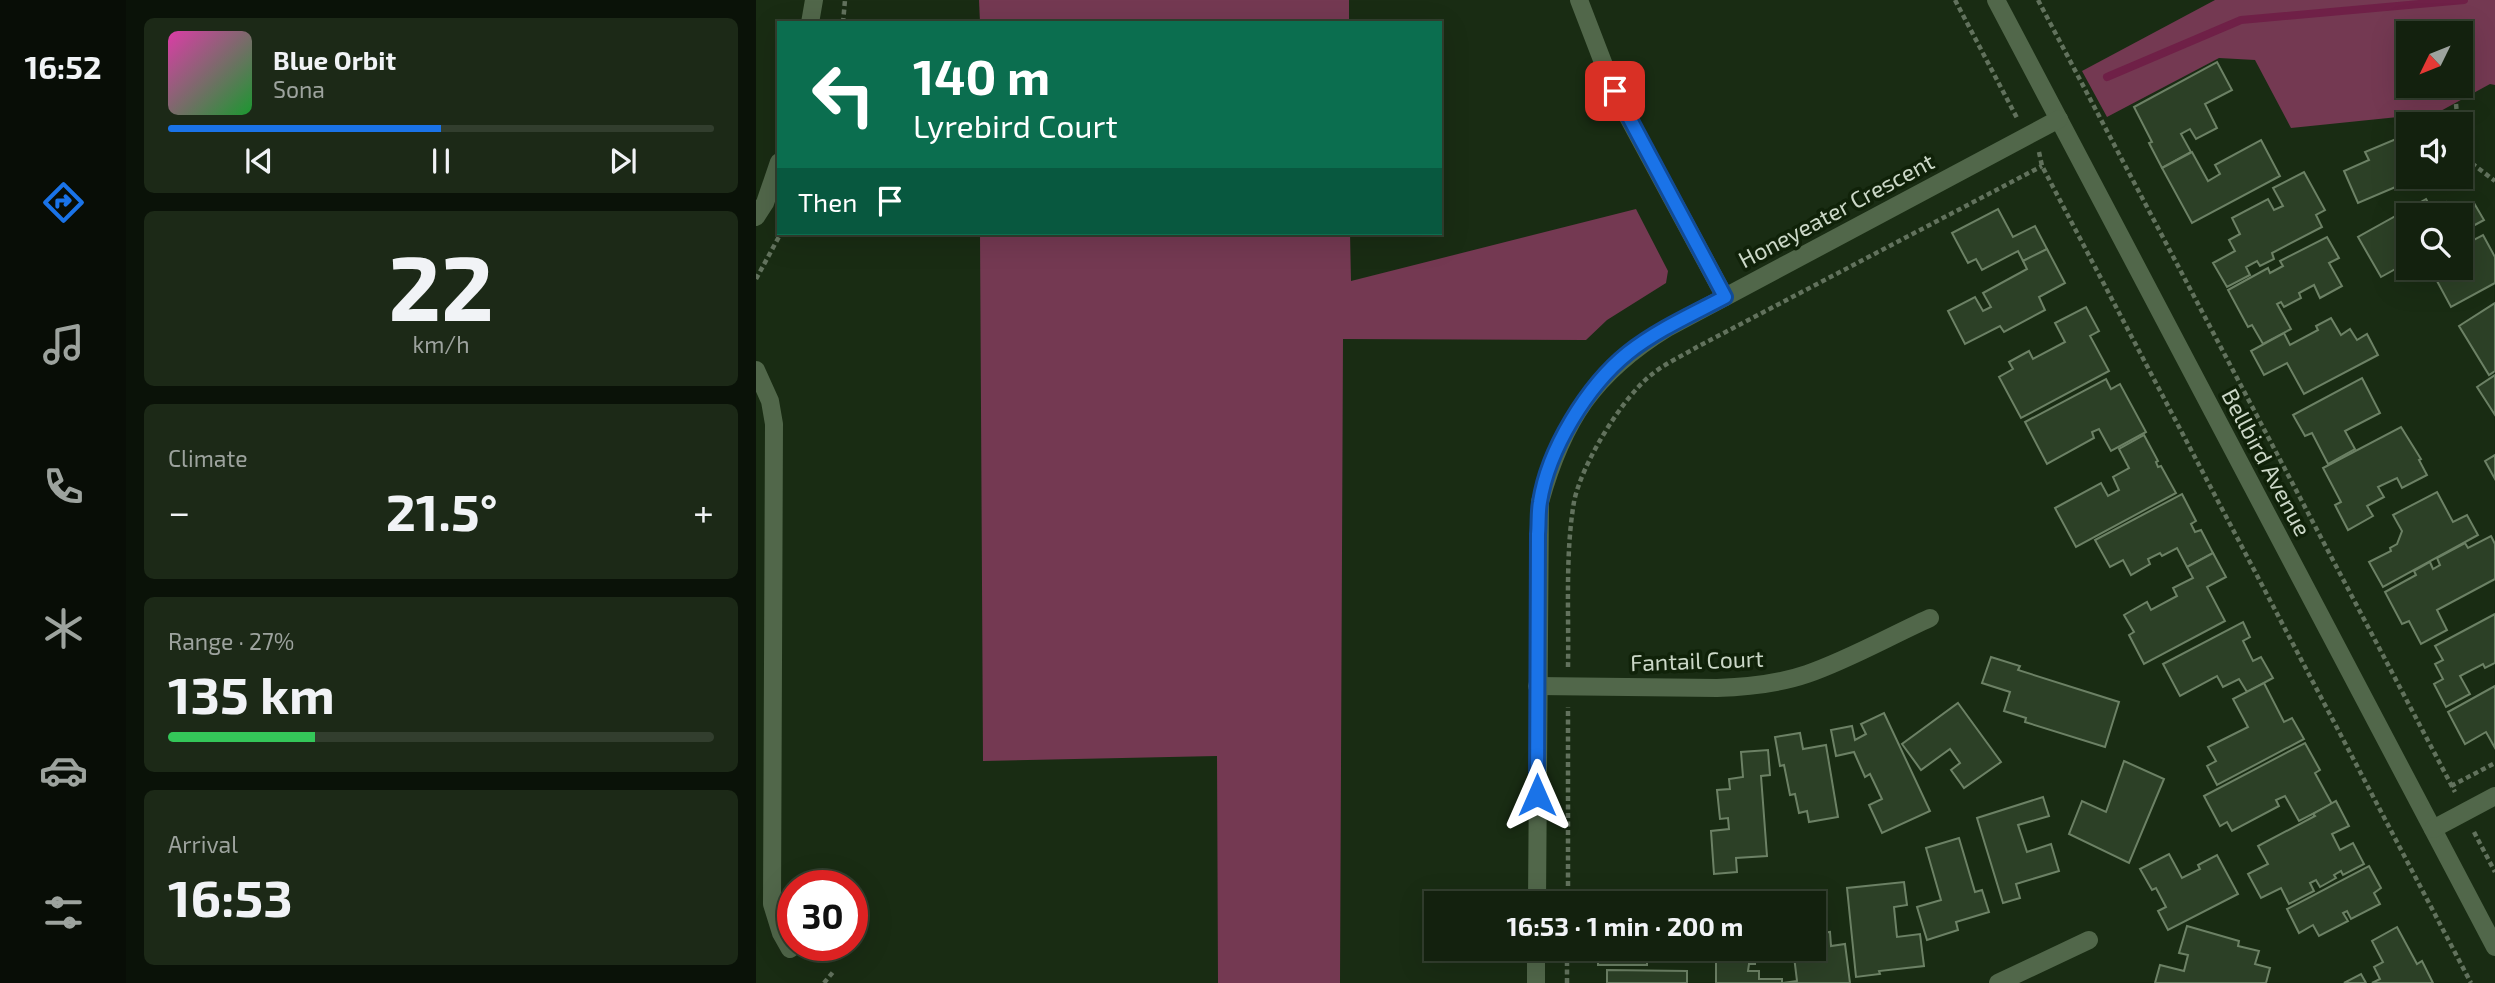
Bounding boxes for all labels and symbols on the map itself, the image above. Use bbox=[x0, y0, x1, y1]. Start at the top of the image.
north arrow bbox=[2396, 21, 2473, 98]
pin bbox=[1585, 61, 1645, 121]
street label: Honeyeater Crescent bbox=[1733, 146, 1939, 273]
street label: Bellbird Avenue bbox=[2216, 384, 2318, 540]
street label: Fantail Court bbox=[1630, 644, 1764, 676]
position arrow bbox=[1500, 758, 1574, 832]
speed limit sign: 30 bbox=[777, 870, 868, 961]

